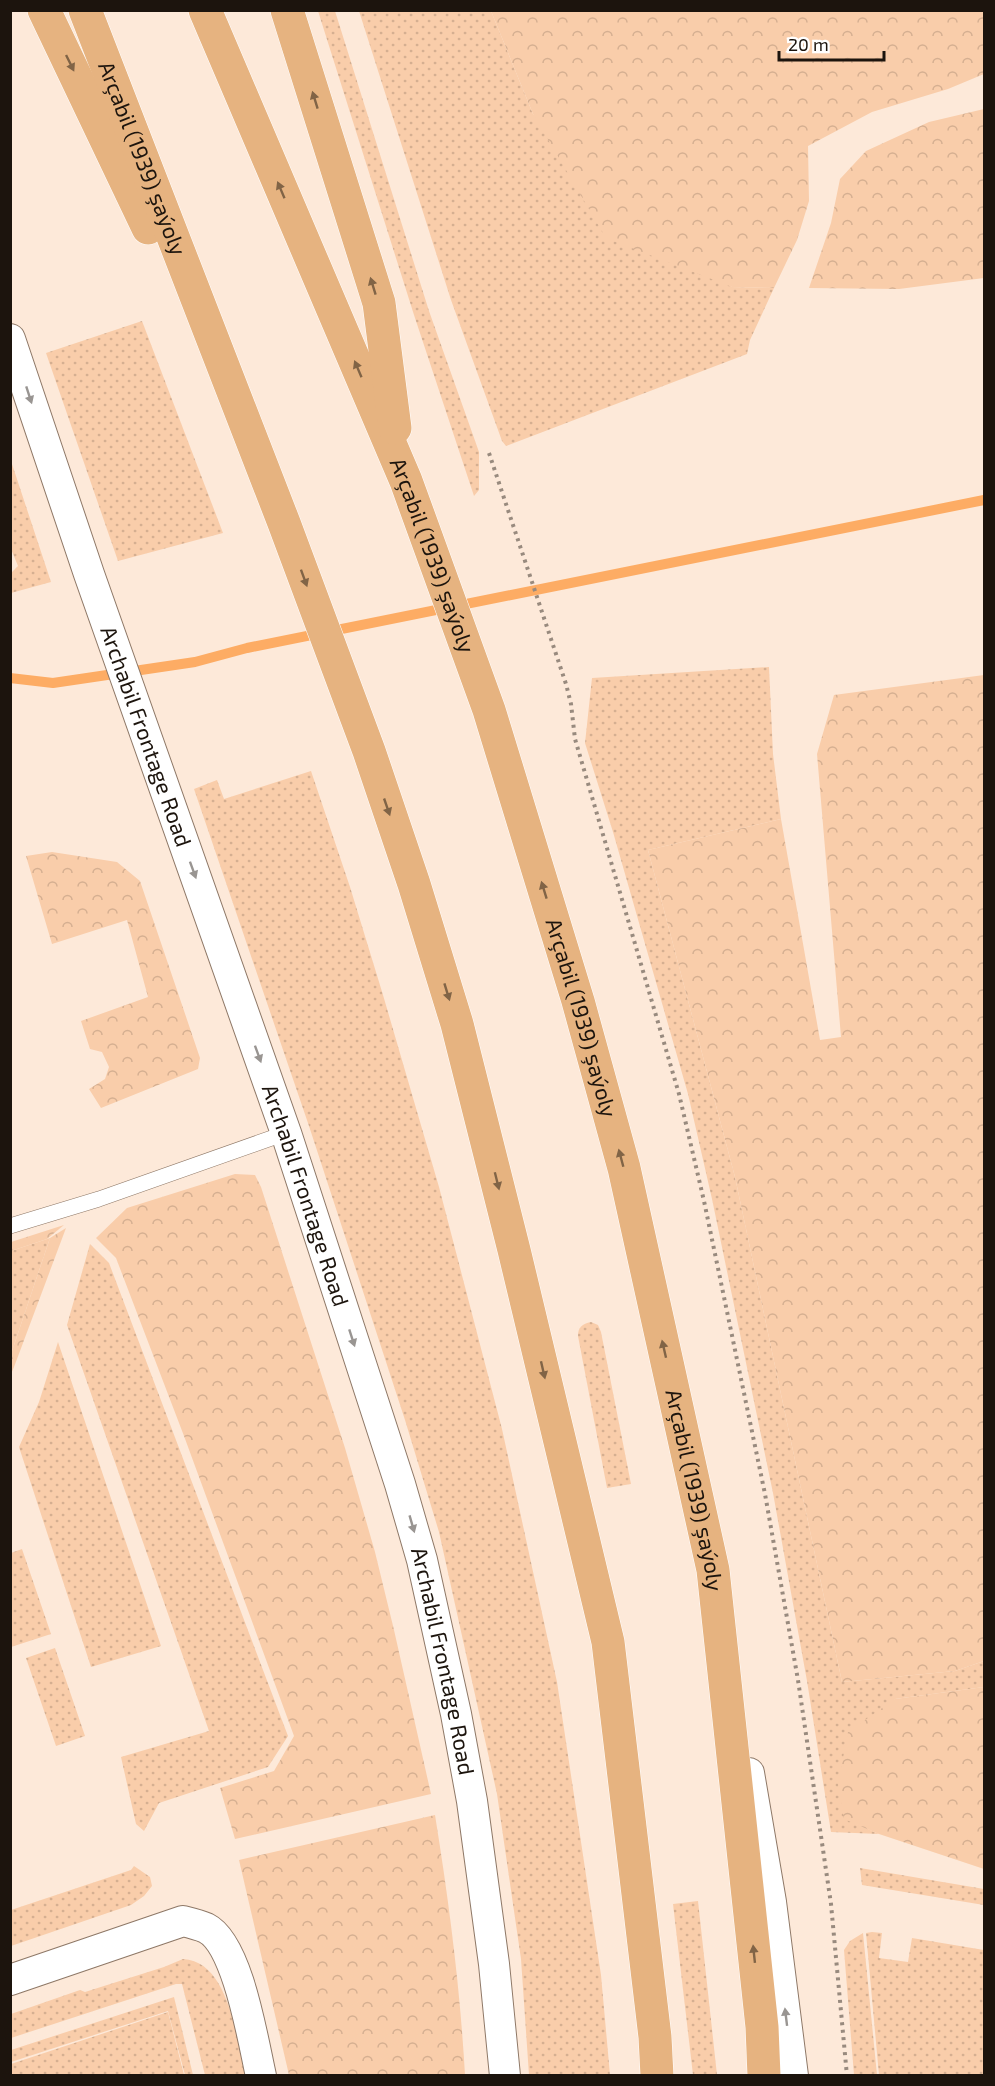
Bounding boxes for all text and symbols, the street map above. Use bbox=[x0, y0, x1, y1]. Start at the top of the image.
scale bar bbox=[779, 24, 884, 62]
text: 20 m bbox=[788, 33, 829, 55]
one-way arrow bbox=[65, 54, 75, 71]
street label: Arçabil (1939) şaýoly bbox=[94, 57, 193, 259]
one-way arrow bbox=[310, 91, 319, 109]
one-way arrow bbox=[276, 181, 285, 199]
one-way arrow bbox=[368, 277, 378, 295]
one-way arrow bbox=[353, 360, 363, 378]
one-way arrow bbox=[25, 386, 34, 404]
street label: Arçabil (1939) şaýoly bbox=[386, 453, 481, 656]
one-way arrow bbox=[299, 569, 309, 587]
street label: Archabil Frontage Road bbox=[96, 622, 198, 850]
one-way arrow bbox=[383, 798, 393, 816]
one-way arrow bbox=[188, 861, 198, 879]
one-way arrow bbox=[539, 881, 548, 899]
street label: Arçabil (1939) şaýoly bbox=[541, 915, 623, 1120]
one-way arrow bbox=[443, 983, 452, 1001]
one-way arrow bbox=[254, 1045, 264, 1063]
street label: Archabil Frontage Road bbox=[258, 1081, 355, 1309]
one-way arrow bbox=[616, 1149, 625, 1167]
one-way arrow bbox=[492, 1172, 502, 1190]
one-way arrow bbox=[348, 1330, 357, 1348]
one-way arrow bbox=[658, 1339, 668, 1358]
one-way arrow bbox=[538, 1361, 548, 1379]
street label: Arçabil (1939) şaýoly bbox=[661, 1386, 729, 1593]
one-way arrow bbox=[408, 1515, 417, 1533]
street label: Archabil Frontage Road bbox=[407, 1544, 481, 1777]
one-way arrow bbox=[749, 1945, 759, 1964]
one-way arrow bbox=[781, 2008, 791, 2027]

